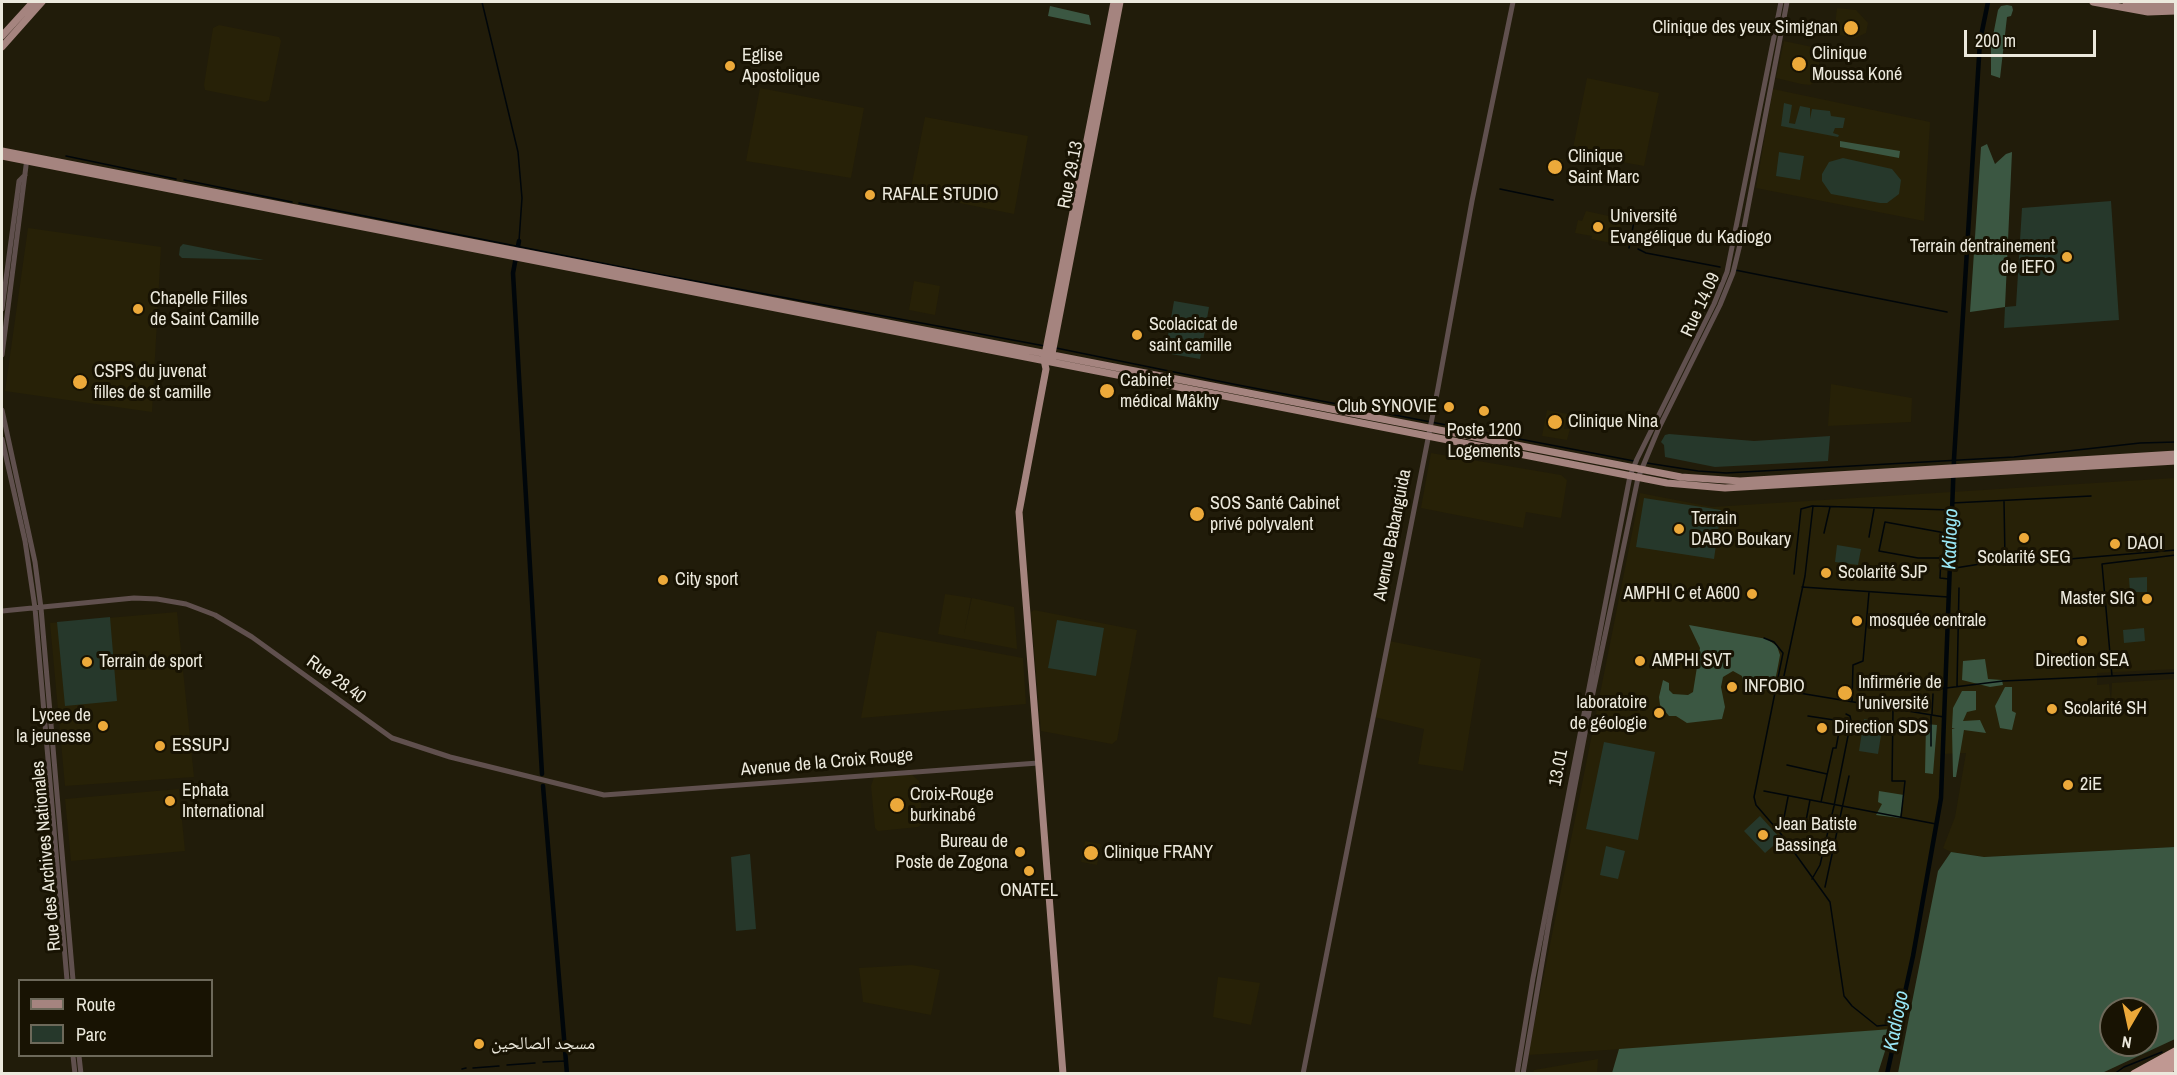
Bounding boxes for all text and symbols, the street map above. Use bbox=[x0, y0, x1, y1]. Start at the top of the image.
place label: Clinique des yeux Simignan bbox=[1653, 17, 1838, 39]
scale bar bbox=[1967, 18, 2099, 56]
marker: Clinique des yeux Simignan bbox=[1842, 19, 1860, 37]
text: 200 m bbox=[1975, 28, 2016, 53]
place label: Clinique Moussa Koné bbox=[1812, 43, 1902, 86]
place label: Eglise Apostolique bbox=[742, 45, 820, 88]
marker: Clinique Moussa Koné bbox=[1790, 55, 1808, 73]
marker: Eglise Apostolique bbox=[723, 59, 737, 73]
street label: Rue 29.13 bbox=[1054, 140, 1088, 210]
place label: Clinique Saint Marc bbox=[1568, 146, 1639, 188]
marker: Clinique Saint Marc bbox=[1546, 158, 1564, 176]
place label: RAFALE STUDIO bbox=[882, 184, 998, 206]
marker: RAFALE STUDIO bbox=[863, 188, 877, 202]
place label: Université Evangélique du Kadiogo bbox=[1610, 206, 1772, 248]
marker: Université Evangélique du Kadiogo bbox=[1591, 220, 1605, 234]
place label: Terrain d´entrainement de l´EFO bbox=[1910, 236, 2055, 278]
marker: Terrain d´entrainement de l´EFO bbox=[2060, 250, 2074, 264]
street label: Rue 14.09 bbox=[1677, 270, 1725, 340]
place label: Chapelle Filles de Saint Camille bbox=[150, 288, 259, 330]
marker: Chapelle Filles de Saint Camille bbox=[131, 302, 145, 316]
place label: Scolacicat de saint camille bbox=[1149, 314, 1238, 356]
marker: Scolacicat de saint camille bbox=[1130, 328, 1144, 342]
place label: CSPS du juvenat filles de st camille bbox=[94, 361, 211, 404]
place label: Cabinet médical Mâkhy bbox=[1120, 370, 1219, 412]
marker: CSPS du juvenat filles de st camille bbox=[71, 373, 89, 391]
marker: Cabinet médical Mâkhy bbox=[1098, 382, 1116, 400]
place label: Club SYNOVIE bbox=[1337, 396, 1437, 418]
marker: Club SYNOVIE bbox=[1442, 400, 1456, 414]
marker: Poste 1200 Logements bbox=[1477, 404, 1491, 418]
place label: Clinique Nina bbox=[1568, 411, 1658, 433]
marker: Clinique Nina bbox=[1546, 413, 1564, 431]
place label: Poste 1200 Logements bbox=[1447, 420, 1521, 462]
street label: Avenue Babanguida bbox=[1370, 467, 1416, 603]
place label: SOS Santé Cabinet privé polyvalent bbox=[1210, 493, 1340, 536]
marker: SOS Santé Cabinet privé polyvalent bbox=[1188, 505, 1206, 523]
place label: Terrain DABO Boukary bbox=[1691, 508, 1791, 550]
water label: Kadiogo bbox=[1938, 508, 1964, 570]
marker: Terrain DABO Boukary bbox=[1672, 522, 1686, 536]
marker: Scolarité SEG bbox=[2017, 531, 2031, 545]
place label: DAOI bbox=[2127, 533, 2163, 555]
marker: DAOI bbox=[2108, 537, 2122, 551]
place label: Scolarité SEG bbox=[1977, 547, 2071, 569]
place label: Scolarité SJP bbox=[1838, 562, 1927, 584]
marker: Scolarité SJP bbox=[1819, 566, 1833, 580]
place label: City sport bbox=[675, 569, 738, 591]
marker: City sport bbox=[656, 573, 670, 587]
place label: AMPHI C et A600 bbox=[1624, 583, 1740, 605]
marker: AMPHI C et A600 bbox=[1745, 587, 1759, 601]
place label: Master SIG bbox=[2060, 588, 2135, 610]
marker: Master SIG bbox=[2140, 592, 2154, 606]
place label: mosquée centrale bbox=[1869, 610, 1986, 632]
marker: mosquée centrale bbox=[1850, 614, 1864, 628]
marker: Direction SEA bbox=[2075, 634, 2089, 648]
place label: AMPHI SVT bbox=[1652, 650, 1732, 672]
place label: Direction SEA bbox=[2035, 650, 2129, 672]
place label: Terrain de sport bbox=[99, 651, 202, 673]
street label: Rue 28.40 bbox=[302, 651, 370, 709]
marker: AMPHI SVT bbox=[1633, 654, 1647, 668]
marker: Terrain de sport bbox=[80, 655, 94, 669]
place label: Infirmérie de l'université bbox=[1858, 672, 1942, 714]
place label: INFOBIO bbox=[1744, 676, 1805, 698]
marker: INFOBIO bbox=[1725, 680, 1739, 694]
marker: Infirmérie de l'université bbox=[1836, 684, 1854, 702]
place label: laboratoire de géologie bbox=[1570, 692, 1647, 734]
place label: Scolarité SH bbox=[2064, 698, 2147, 720]
marker: Scolarité SH bbox=[2045, 702, 2059, 716]
place label: Lycee de la jeunesse bbox=[16, 705, 91, 748]
marker: laboratoire de géologie bbox=[1652, 706, 1666, 720]
place label: Direction SDS bbox=[1834, 717, 1928, 739]
marker: Lycee de la jeunesse bbox=[96, 719, 110, 733]
marker: Direction SDS bbox=[1815, 721, 1829, 735]
place label: ESSUPJ bbox=[172, 735, 229, 757]
marker: ESSUPJ bbox=[153, 739, 167, 753]
street label: Avenue de la Croix Rouge bbox=[740, 745, 914, 781]
street label: 13.01 bbox=[1545, 748, 1573, 788]
street label: Rue des Archives Nationales bbox=[28, 760, 66, 952]
place label: 2iE bbox=[2080, 774, 2102, 796]
marker: 2iE bbox=[2061, 778, 2075, 792]
place label: Ephata International bbox=[182, 780, 264, 822]
place label: Croix-Rouge burkinabé bbox=[910, 784, 994, 826]
marker: Ephata International bbox=[163, 794, 177, 808]
marker: Croix-Rouge burkinabé bbox=[888, 796, 906, 814]
place label: Jean Batiste Bassinga bbox=[1775, 814, 1857, 856]
marker: Jean Batiste Bassinga bbox=[1756, 828, 1770, 842]
place label: Bureau de Poste de Zogona bbox=[896, 831, 1008, 874]
place label: Clinique FRANY bbox=[1104, 842, 1213, 864]
marker: Clinique FRANY bbox=[1082, 844, 1100, 862]
marker: Bureau de Poste de Zogona bbox=[1013, 845, 1027, 859]
marker: ONATEL bbox=[1022, 864, 1036, 878]
place label: ONATEL bbox=[1000, 880, 1058, 902]
legend bbox=[18, 979, 213, 1057]
water label: Kadiogo bbox=[1879, 989, 1915, 1053]
text: Route bbox=[76, 992, 115, 1017]
north arrow bbox=[2099, 997, 2159, 1057]
text: Parc bbox=[76, 1022, 106, 1047]
text: N bbox=[2120, 1031, 2133, 1054]
place label: مسجد الصالحين bbox=[491, 1033, 595, 1055]
marker: مسجد الصالحين bbox=[472, 1037, 486, 1051]

